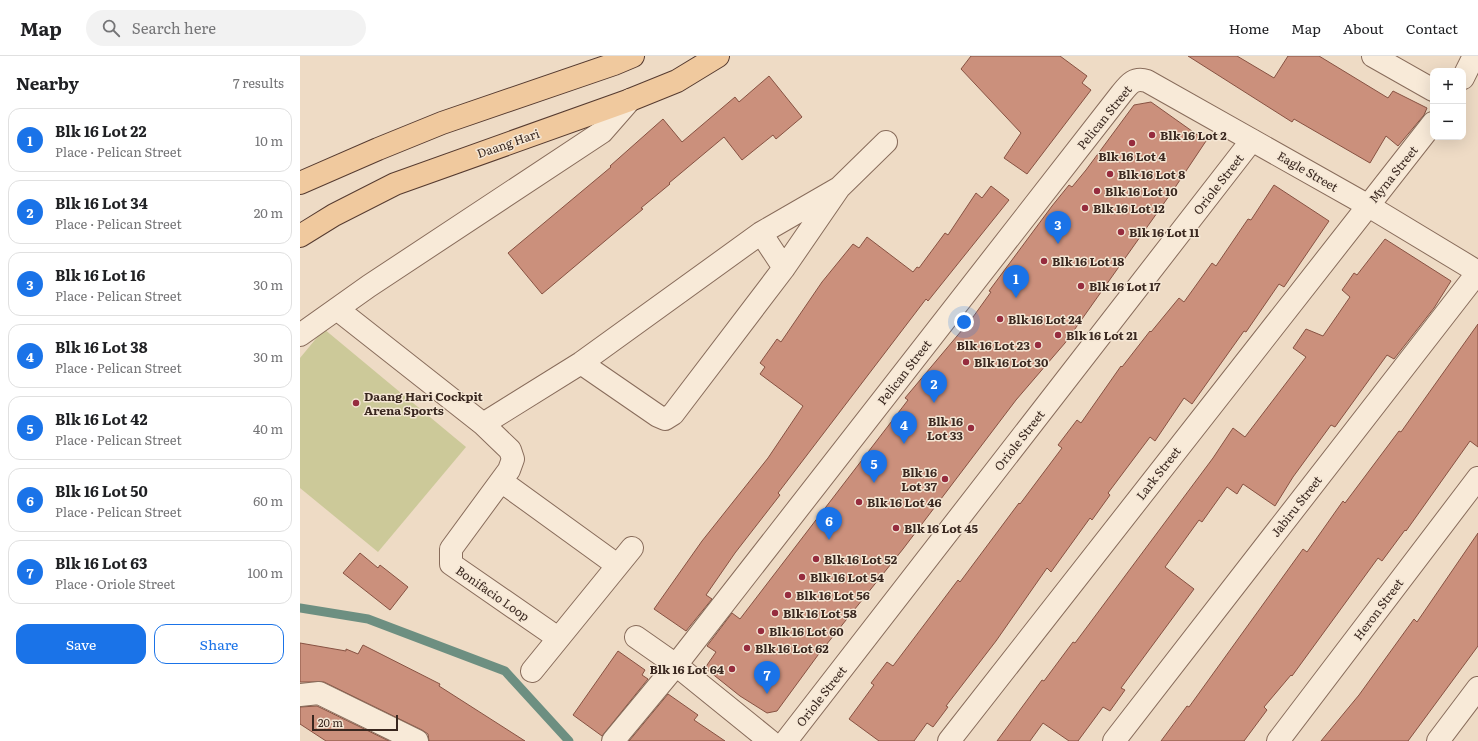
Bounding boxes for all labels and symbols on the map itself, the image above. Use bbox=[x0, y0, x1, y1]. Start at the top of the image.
street label: Pelican Street bbox=[1072, 81, 1136, 153]
street label: Daang Hari bbox=[474, 124, 542, 162]
place label: Blk 16 Lot 2 bbox=[1160, 126, 1227, 144]
marker: Blk 16 Lot 2 bbox=[1147, 130, 1157, 140]
marker: Blk 16 Lot 4 bbox=[1127, 138, 1137, 148]
street label: Myna Street bbox=[1364, 141, 1422, 207]
street label: Eagle Street bbox=[1274, 146, 1342, 196]
place label: Blk 16 Lot 4 bbox=[1098, 147, 1167, 165]
street label: Oriole Street bbox=[1189, 150, 1248, 218]
place label: Blk 16 Lot 8 bbox=[1118, 165, 1185, 183]
marker: Blk 16 Lot 8 bbox=[1105, 169, 1115, 179]
place label: Blk 16 Lot 10 bbox=[1105, 182, 1178, 200]
marker: Blk 16 Lot 10 bbox=[1092, 186, 1102, 196]
place label: Blk 16 Lot 12 bbox=[1093, 199, 1165, 217]
marker: Blk 16 Lot 12 bbox=[1080, 203, 1090, 213]
pin: 3 bbox=[1045, 211, 1071, 244]
place label: Blk 16 Lot 11 bbox=[1129, 223, 1199, 241]
marker: Blk 16 Lot 11 bbox=[1116, 227, 1126, 237]
place label: Blk 16 Lot 18 bbox=[1052, 252, 1124, 270]
marker: Blk 16 Lot 18 bbox=[1039, 256, 1049, 266]
pin: 1 bbox=[1003, 265, 1029, 298]
place label: Blk 16 Lot 17 bbox=[1089, 277, 1161, 295]
marker: Blk 16 Lot 17 bbox=[1076, 281, 1086, 291]
place label: Blk 16 Lot 24 bbox=[1008, 310, 1083, 328]
your location bbox=[954, 312, 974, 332]
marker: Blk 16 Lot 24 bbox=[995, 314, 1005, 324]
place label: Blk 16 Lot 21 bbox=[1066, 326, 1138, 344]
marker: Blk 16 Lot 21 bbox=[1053, 330, 1063, 340]
street label: Pelican Street bbox=[873, 335, 935, 408]
place label: Blk 16 Lot 23 bbox=[957, 336, 1030, 354]
marker: Blk 16 Lot 23 bbox=[1033, 340, 1043, 350]
place label: Blk 16 Lot 30 bbox=[974, 353, 1049, 371]
marker: Blk 16 Lot 30 bbox=[961, 357, 971, 367]
pin: 2 bbox=[921, 370, 947, 403]
place label: Daang Hari Cockpit Arena Sports bbox=[364, 387, 484, 419]
marker: Daang Hari Cockpit Arena Sports bbox=[351, 398, 361, 408]
street label: Oriole Street bbox=[990, 406, 1049, 474]
pin: 4 bbox=[891, 411, 917, 444]
place label: Blk 16 Lot 33 bbox=[927, 412, 963, 444]
marker: Blk 16 Lot 33 bbox=[966, 423, 976, 433]
street label: Lark Street bbox=[1131, 442, 1185, 504]
pin: 5 bbox=[861, 450, 887, 483]
place label: Blk 16 Lot 37 bbox=[901, 463, 937, 495]
street label: Jabiru Street bbox=[1266, 471, 1326, 541]
marker: Blk 16 Lot 37 bbox=[940, 474, 950, 484]
place label: Blk 16 Lot 46 bbox=[867, 493, 942, 511]
marker: Blk 16 Lot 46 bbox=[854, 497, 864, 507]
pin: 6 bbox=[816, 507, 842, 540]
place label: Blk 16 Lot 45 bbox=[904, 519, 979, 537]
marker: Blk 16 Lot 45 bbox=[891, 523, 901, 533]
place label: Blk 16 Lot 52 bbox=[824, 550, 898, 568]
marker: Blk 16 Lot 52 bbox=[811, 554, 821, 564]
street label: Bonifacio Loop bbox=[453, 561, 533, 625]
place label: Blk 16 Lot 54 bbox=[810, 568, 885, 586]
marker: Blk 16 Lot 54 bbox=[797, 572, 807, 582]
street label: Heron Street bbox=[1349, 574, 1407, 644]
place label: Blk 16 Lot 56 bbox=[796, 586, 870, 604]
marker: Blk 16 Lot 56 bbox=[783, 590, 793, 600]
place label: Blk 16 Lot 58 bbox=[783, 604, 857, 622]
marker: Blk 16 Lot 58 bbox=[770, 608, 780, 618]
place label: Blk 16 Lot 60 bbox=[769, 622, 844, 640]
marker: Blk 16 Lot 60 bbox=[756, 626, 766, 636]
place label: Blk 16 Lot 62 bbox=[755, 639, 829, 657]
marker: Blk 16 Lot 62 bbox=[742, 643, 752, 653]
place label: Blk 16 Lot 64 bbox=[649, 660, 725, 678]
pin: 7 bbox=[754, 661, 780, 694]
street label: Oriole Street bbox=[792, 662, 851, 730]
marker: Blk 16 Lot 64 bbox=[727, 664, 737, 674]
scale bar bbox=[312, 713, 398, 732]

